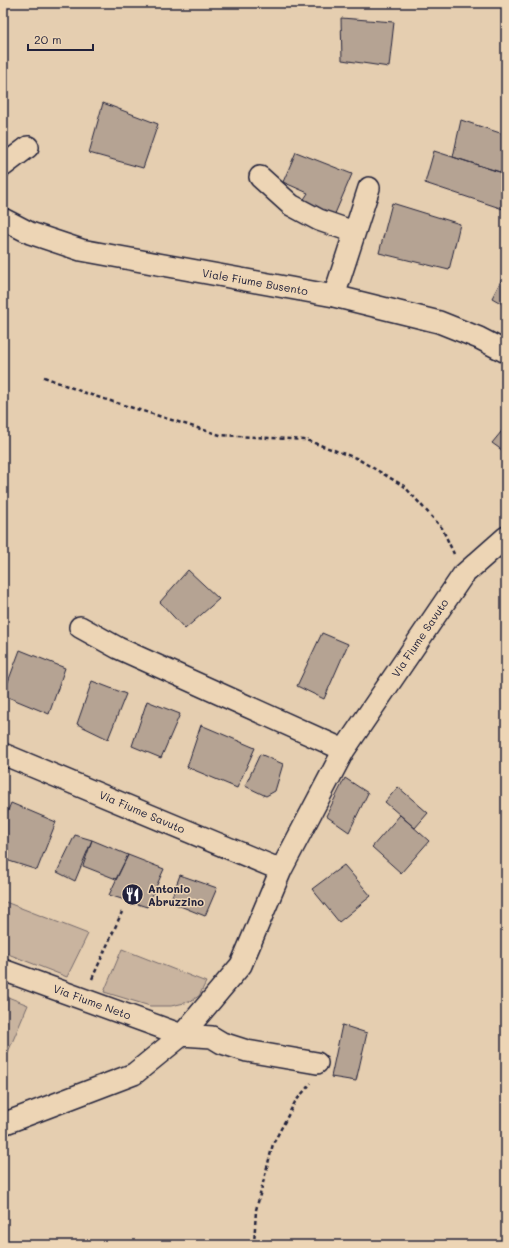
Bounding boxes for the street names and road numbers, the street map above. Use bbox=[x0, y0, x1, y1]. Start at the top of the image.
street label: Viale Fiume Busento bbox=[201, 265, 310, 298]
street label: Via Fiume Savuto bbox=[388, 595, 452, 680]
street label: Via Fiume Savuto bbox=[97, 787, 188, 837]
street label: Via Fiume Neto bbox=[51, 981, 134, 1023]

